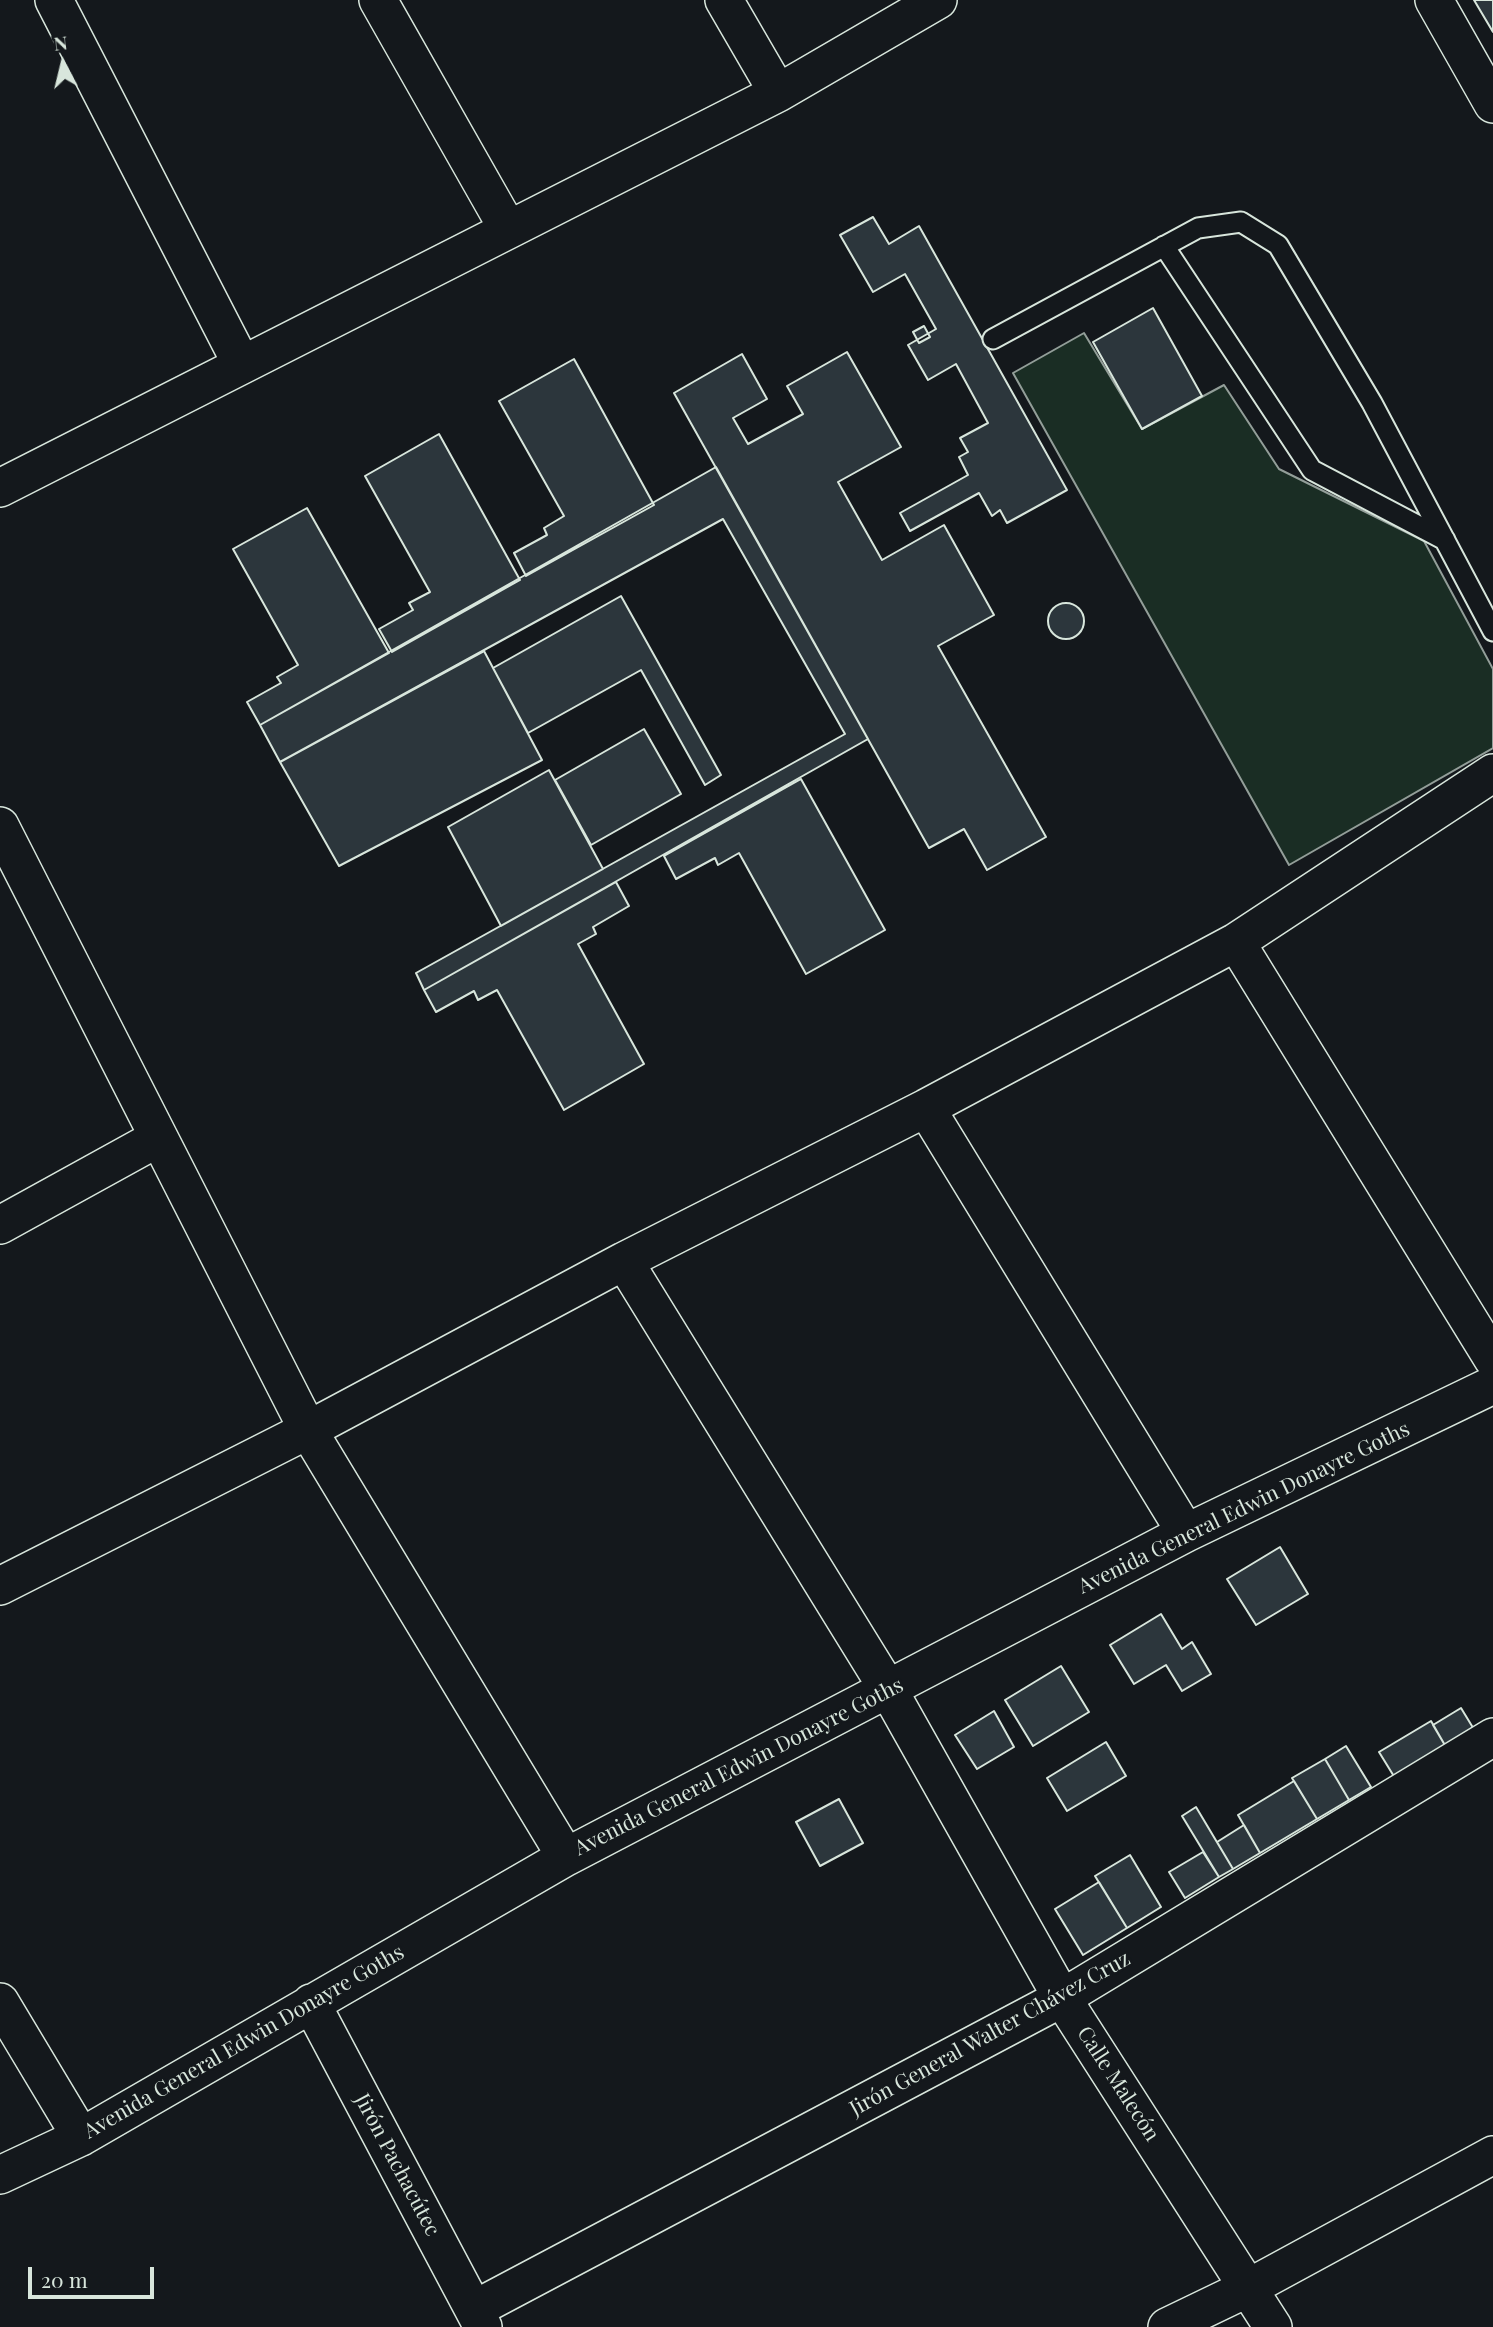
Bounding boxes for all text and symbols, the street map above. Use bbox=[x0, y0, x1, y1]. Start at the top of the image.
north arrow bbox=[28, 28, 98, 98]
text: N bbox=[52, 28, 69, 56]
street label: Avenida General Edwin Donayre Goths bbox=[1074, 1417, 1414, 1599]
street label: Avenida General Edwin Donayre Goths bbox=[570, 1673, 908, 1861]
street label: Avenida General Edwin Donayre Goths bbox=[79, 1940, 409, 2144]
street label: Jirón General Walter Chávez Cruz bbox=[845, 1946, 1135, 2122]
street label: Calle Malecón bbox=[1072, 2022, 1164, 2146]
street label: Jirón Pachacútec bbox=[349, 2090, 445, 2240]
scale bar bbox=[32, 2254, 158, 2298]
text: 20 m bbox=[41, 2265, 88, 2293]

